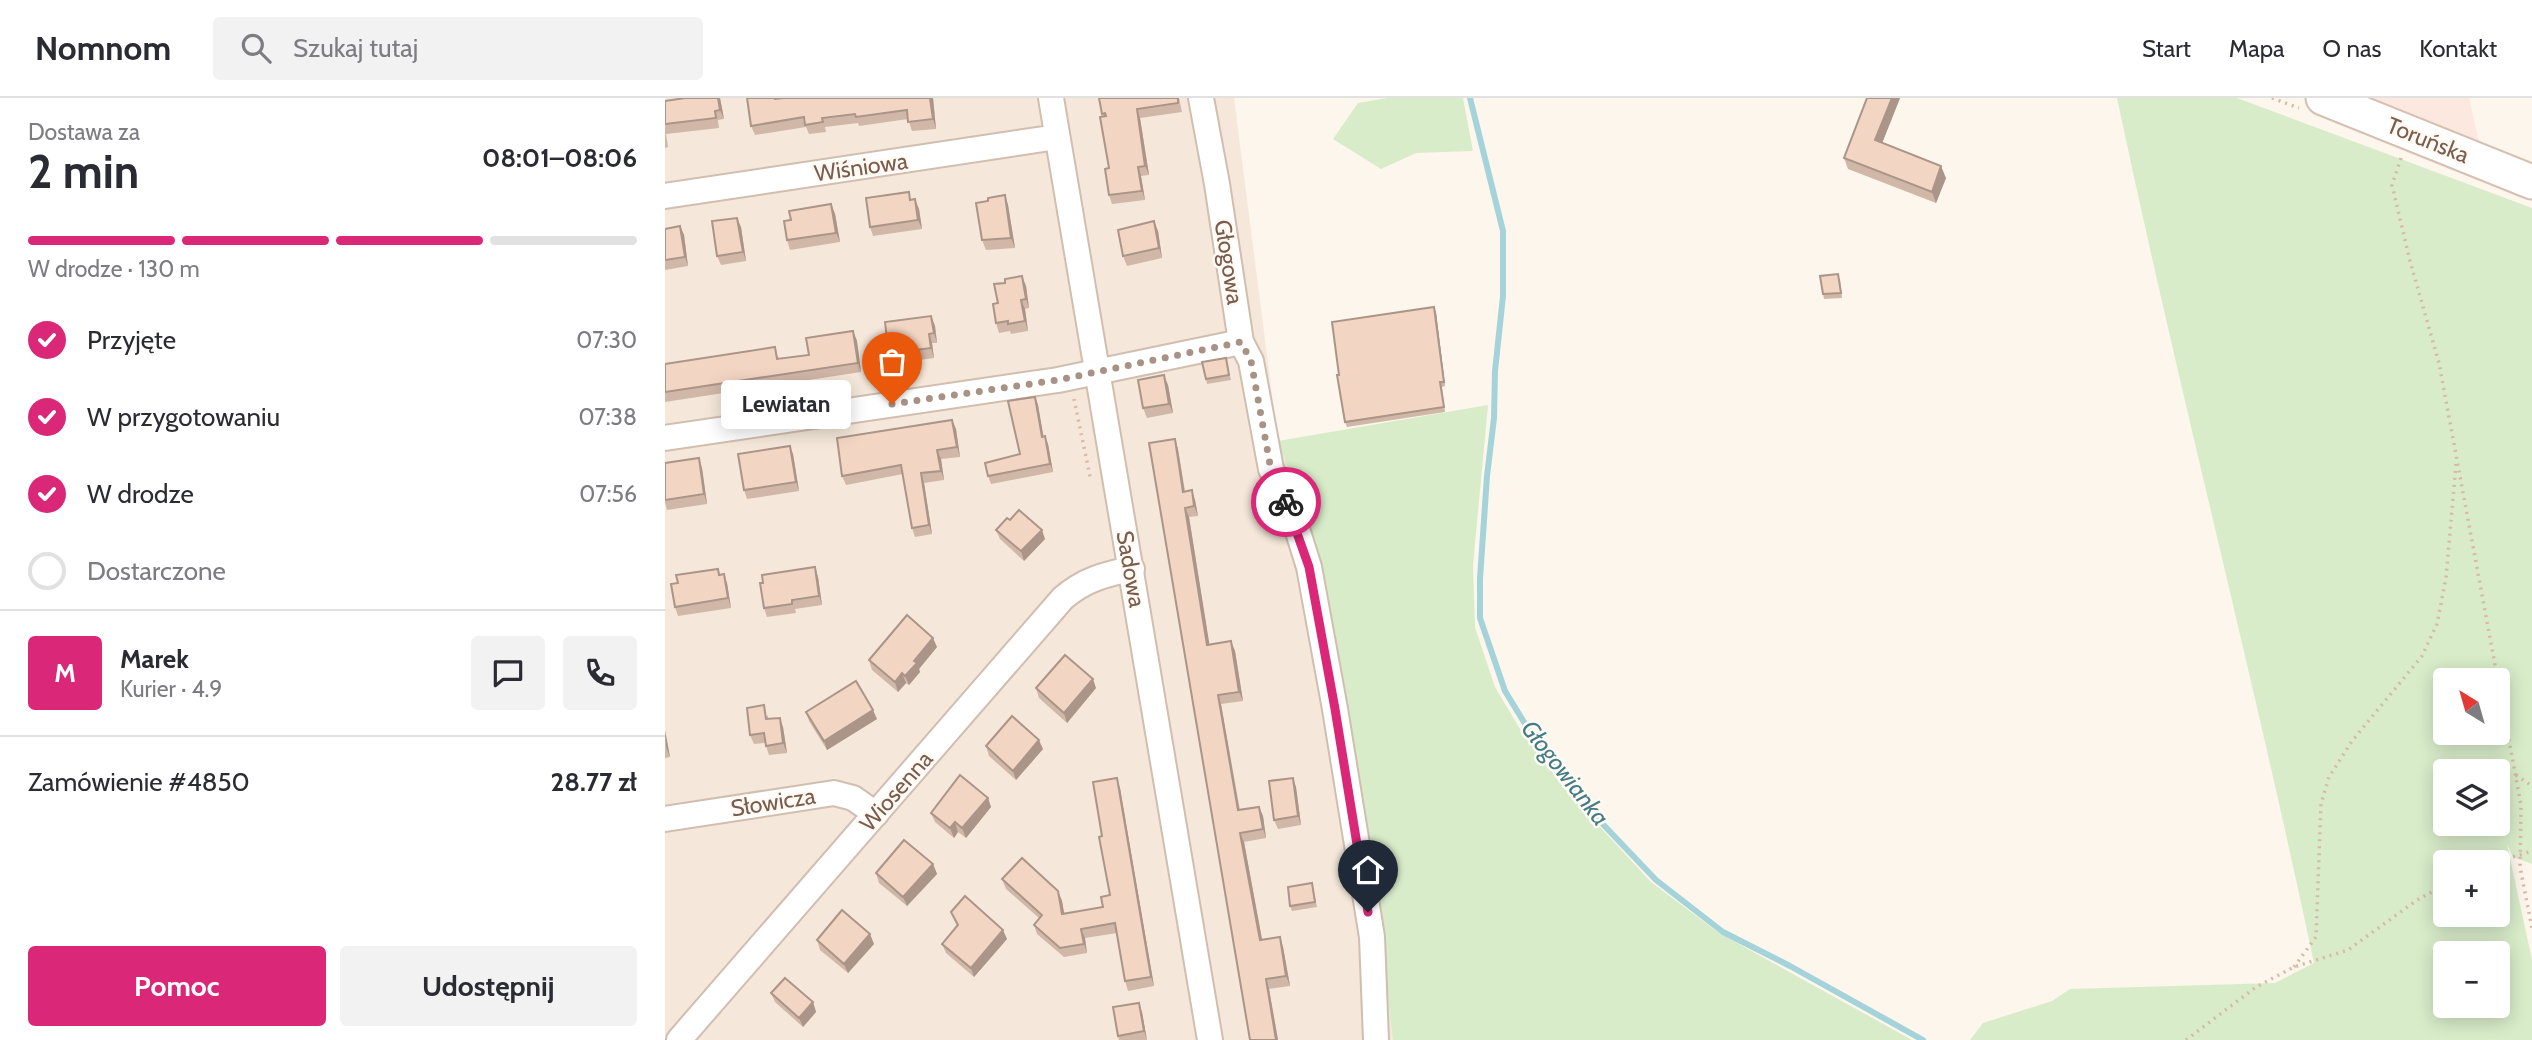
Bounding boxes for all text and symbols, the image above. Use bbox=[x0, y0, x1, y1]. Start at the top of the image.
search box bbox=[213, 17, 703, 80]
text: Nomnom bbox=[35, 28, 171, 68]
icon: search bbox=[237, 29, 275, 67]
text: Szukaj tutaj bbox=[293, 32, 418, 64]
text: Start bbox=[2142, 34, 2191, 63]
text: Mapa bbox=[2229, 34, 2285, 63]
text: O nas bbox=[2323, 34, 2381, 63]
text: Kontakt bbox=[2419, 34, 2497, 63]
street label: Toruńska bbox=[2383, 111, 2473, 169]
text: Dostawa za bbox=[28, 118, 140, 146]
text: 08:01–08:06 bbox=[482, 142, 637, 174]
text: 2 min bbox=[28, 144, 139, 200]
street label: Wiśniowa bbox=[813, 147, 909, 187]
street label: Głogowa bbox=[1209, 218, 1249, 306]
text: W drodze · 130 m bbox=[28, 255, 200, 283]
icon: check bbox=[28, 321, 66, 359]
text: Przyjęte bbox=[87, 324, 176, 356]
text: 07:30 bbox=[576, 326, 637, 354]
pin bbox=[862, 332, 922, 404]
icon: bag bbox=[873, 343, 911, 381]
callout: Lewiatan bbox=[721, 380, 850, 428]
text: Lewiatan bbox=[742, 390, 830, 418]
icon: check bbox=[28, 398, 66, 436]
text: W przygotowaniu bbox=[87, 401, 280, 433]
text: 07:38 bbox=[578, 403, 637, 431]
courier bbox=[1251, 467, 1321, 537]
icon: check bbox=[28, 475, 66, 513]
text: W drodze bbox=[87, 478, 194, 510]
text: 07:56 bbox=[579, 480, 637, 508]
icon: bike bbox=[1267, 483, 1305, 521]
street label: Sadowa bbox=[1110, 528, 1152, 610]
text: Dostarczone bbox=[87, 555, 226, 587]
button: chat bbox=[471, 636, 545, 710]
button: phone bbox=[563, 636, 637, 710]
text: Marek bbox=[120, 643, 189, 675]
text: M bbox=[54, 657, 76, 689]
north arrow bbox=[2433, 668, 2509, 746]
map controls bbox=[2433, 668, 2510, 1018]
text: Kurier · 4.9 bbox=[120, 675, 222, 703]
water label: Głogowianka bbox=[1515, 714, 1616, 831]
street label: Wiosenna bbox=[854, 745, 938, 837]
button: layers bbox=[2433, 759, 2510, 836]
text: Zamówienie #4850 bbox=[28, 766, 250, 798]
text: 28.77 zł bbox=[550, 766, 637, 798]
street label: Słowicza bbox=[729, 782, 817, 822]
pin bbox=[1338, 840, 1398, 912]
button: + bbox=[2433, 850, 2510, 927]
icon: home bbox=[1349, 851, 1387, 889]
button: − bbox=[2433, 941, 2510, 1018]
button: Pomoc bbox=[28, 946, 326, 1026]
button: Udostępnij bbox=[340, 946, 637, 1026]

